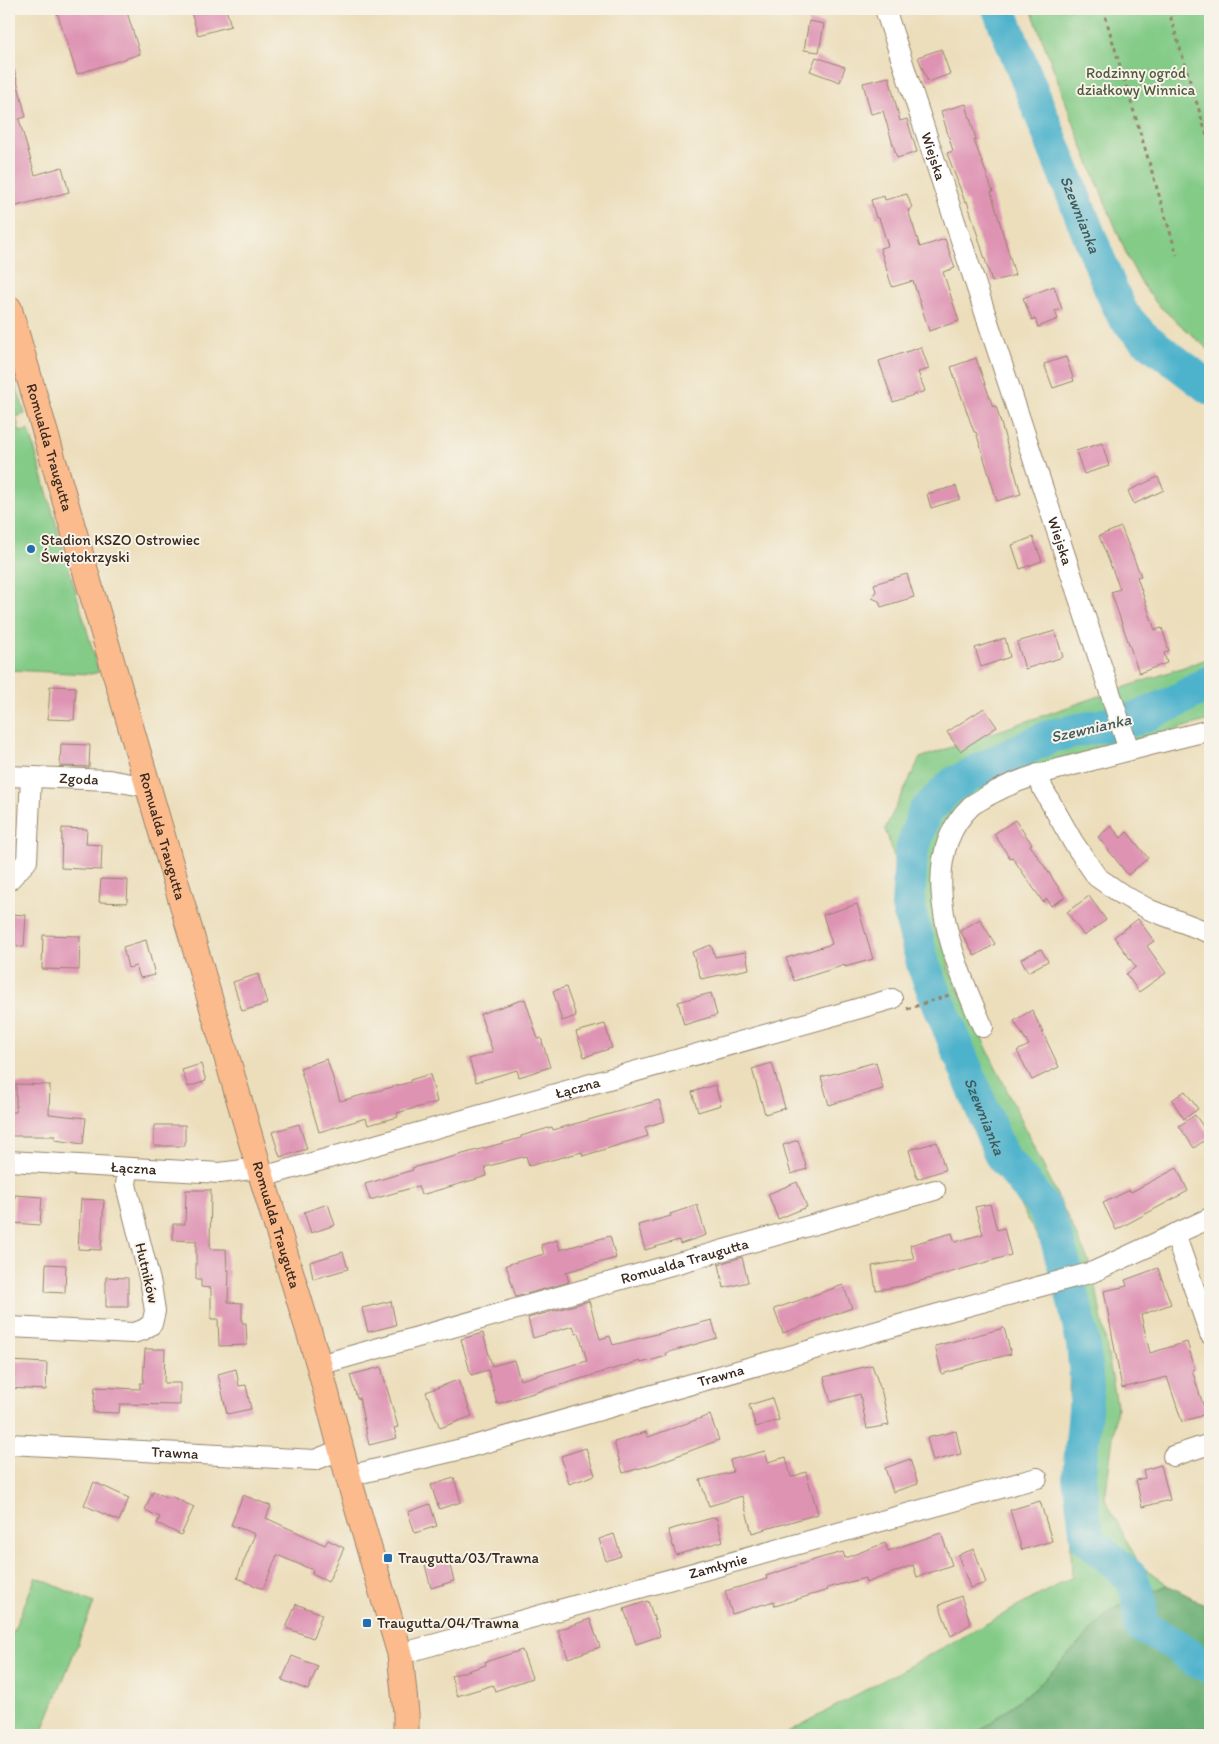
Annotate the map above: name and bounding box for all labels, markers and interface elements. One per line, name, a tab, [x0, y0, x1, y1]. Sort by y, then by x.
park label: Rodzinny ogród działkowy Winnica	[1077, 64, 1196, 99]
street label: Wiejska	[917, 130, 950, 183]
water label: Szewnianka	[1057, 173, 1105, 257]
street label: Romualda Traugutta	[22, 381, 77, 514]
street label: Wiejska	[1044, 514, 1077, 568]
place label: Stadion KSZO Ostrowiec Świętokrzyski	[41, 531, 200, 566]
marker: Stadion KSZO Ostrowiec Świętokrzyski	[25, 543, 37, 555]
water label: Szewnianka	[1049, 709, 1134, 746]
street label: Zgoda	[59, 769, 100, 789]
street label: Romualda Traugutta	[135, 770, 190, 903]
street label: Łączna	[553, 1073, 602, 1103]
water label: Szewnianka	[961, 1075, 1010, 1158]
street label: Łączna	[110, 1158, 157, 1178]
street label: Romualda Traugutta	[249, 1159, 304, 1291]
street label: Romualda Traugutta	[619, 1234, 751, 1288]
street label: Hutników	[131, 1241, 163, 1305]
street label: Trawna	[695, 1360, 746, 1391]
street label: Trawna	[151, 1442, 199, 1463]
place label: Traugutta/03/Trawna	[398, 1549, 540, 1567]
street label: Zamłynie	[687, 1549, 749, 1583]
marker: Traugutta/03/Trawna	[382, 1552, 394, 1564]
place label: Traugutta/04/Trawna	[377, 1614, 519, 1632]
marker: Traugutta/04/Trawna	[361, 1617, 373, 1629]

